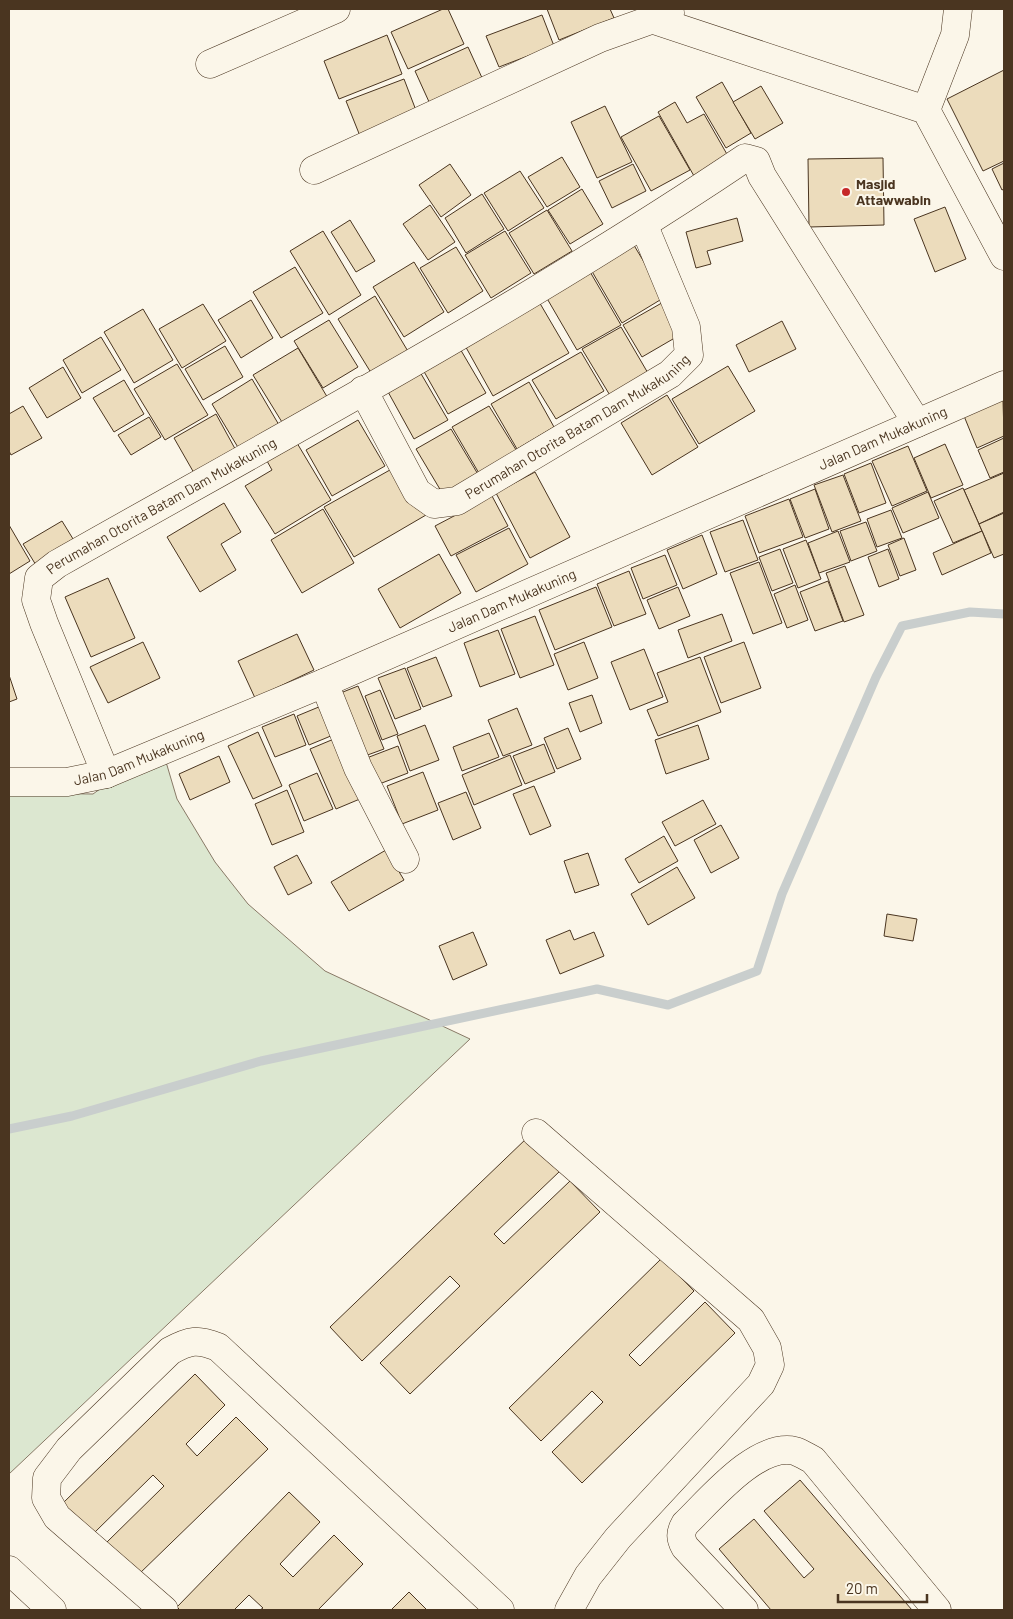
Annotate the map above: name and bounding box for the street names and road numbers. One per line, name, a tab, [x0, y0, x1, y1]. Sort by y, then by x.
street label: Perumahan Otorita Batam Dam Mukakuning	[462, 350, 693, 502]
street label: Jalan Dam Mukakuning	[816, 402, 949, 473]
street label: Perumahan Otorita Batam Dam Mukakuning	[42, 433, 279, 577]
street label: Jalan Dam Mukakuning	[445, 565, 578, 636]
street label: Jalan Dam Mukakuning	[72, 725, 206, 788]

